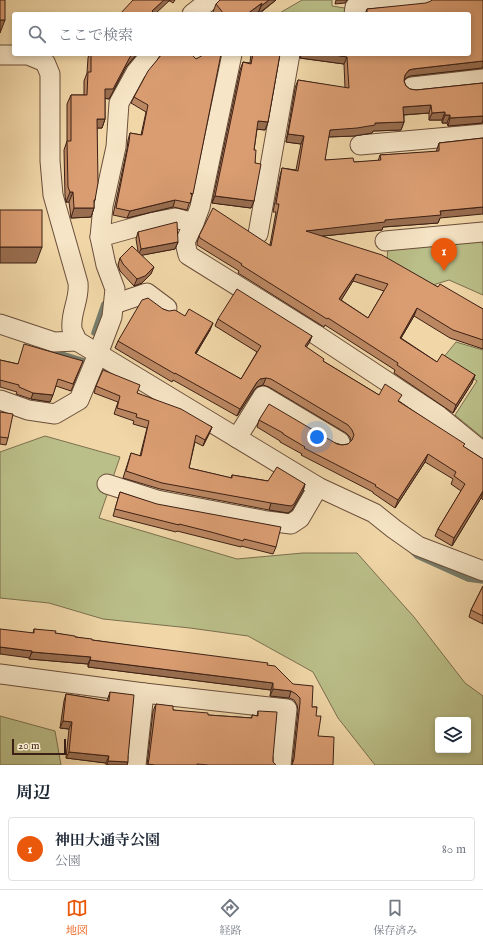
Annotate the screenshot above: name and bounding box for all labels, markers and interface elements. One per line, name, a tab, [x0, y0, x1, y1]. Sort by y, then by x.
search box	[12, 12, 471, 56]
icon: search	[26, 23, 48, 45]
text: ここで検索	[58, 26, 133, 45]
pin: 1	[431, 238, 457, 271]
your location	[307, 427, 327, 447]
map controls	[435, 717, 471, 753]
button: layers	[435, 717, 471, 753]
scale bar	[12, 737, 66, 756]
text: 20 m	[18, 739, 39, 753]
text: 周辺	[16, 783, 50, 804]
text: 神田大通寺公園	[55, 831, 160, 850]
text: 1	[28, 841, 32, 858]
text: 80 m	[442, 841, 466, 858]
text: 公園	[55, 853, 81, 870]
tab: 地図	[66, 897, 88, 938]
tab: 経路	[219, 897, 241, 938]
tab: 保存済み	[373, 897, 417, 938]

